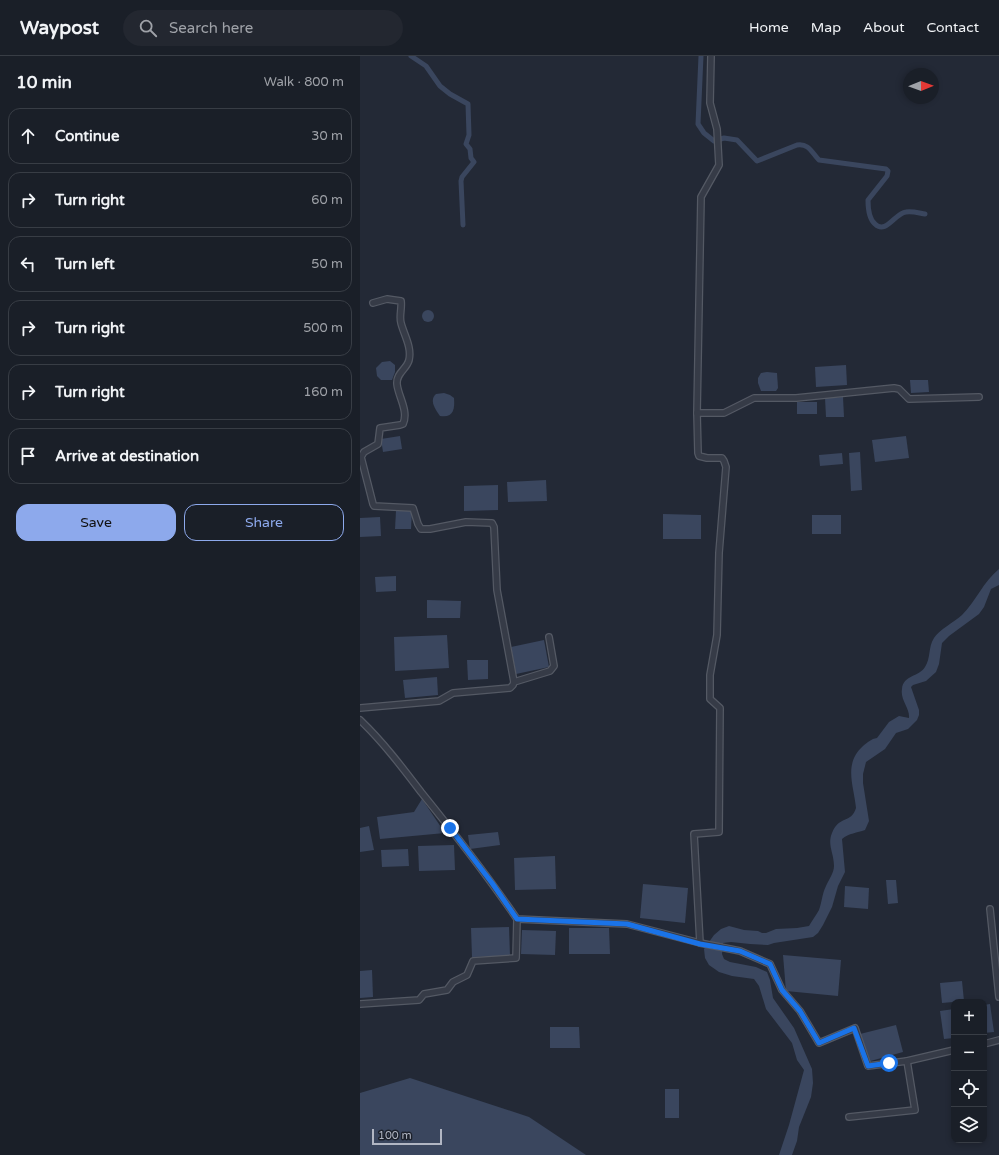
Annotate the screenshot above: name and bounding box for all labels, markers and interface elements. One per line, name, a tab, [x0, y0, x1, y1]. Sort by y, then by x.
search box	[123, 10, 403, 46]
text: Waypost	[20, 17, 99, 39]
icon: search	[137, 17, 159, 39]
text: Search here	[169, 19, 253, 37]
text: Home	[749, 19, 789, 36]
text: Map	[811, 19, 841, 36]
text: About	[863, 19, 905, 36]
text: Contact	[927, 19, 979, 36]
north arrow	[903, 68, 939, 104]
text: 10 min	[16, 72, 72, 93]
text: Walk · 800 m	[264, 74, 344, 90]
icon: ahead	[17, 125, 39, 147]
text: Continue	[55, 127, 119, 145]
text: 30 m	[311, 128, 343, 144]
icon: right	[17, 189, 39, 211]
text: Turn right	[55, 191, 125, 209]
text: 60 m	[311, 192, 343, 208]
icon: left	[17, 253, 39, 275]
text: Turn left	[55, 255, 115, 273]
text: 50 m	[311, 256, 343, 272]
icon: right	[17, 317, 39, 339]
text: Turn right	[55, 319, 125, 337]
text: 500 m	[303, 320, 343, 336]
icon: right	[17, 381, 39, 403]
text: Turn right	[55, 383, 125, 401]
text: 160 m	[303, 384, 343, 400]
icon: arrive	[17, 445, 39, 467]
text: Arrive at destination	[55, 447, 199, 465]
button: Save	[16, 504, 176, 541]
button: Share	[184, 504, 344, 541]
route end	[441, 819, 459, 837]
map controls	[951, 999, 987, 1143]
button: +	[951, 999, 987, 1035]
button: −	[951, 1035, 987, 1071]
route start	[880, 1054, 898, 1072]
button: locate	[951, 1071, 987, 1107]
button: layers	[951, 1107, 987, 1143]
scale bar	[372, 1127, 442, 1146]
text: 100 m	[378, 1129, 412, 1142]

